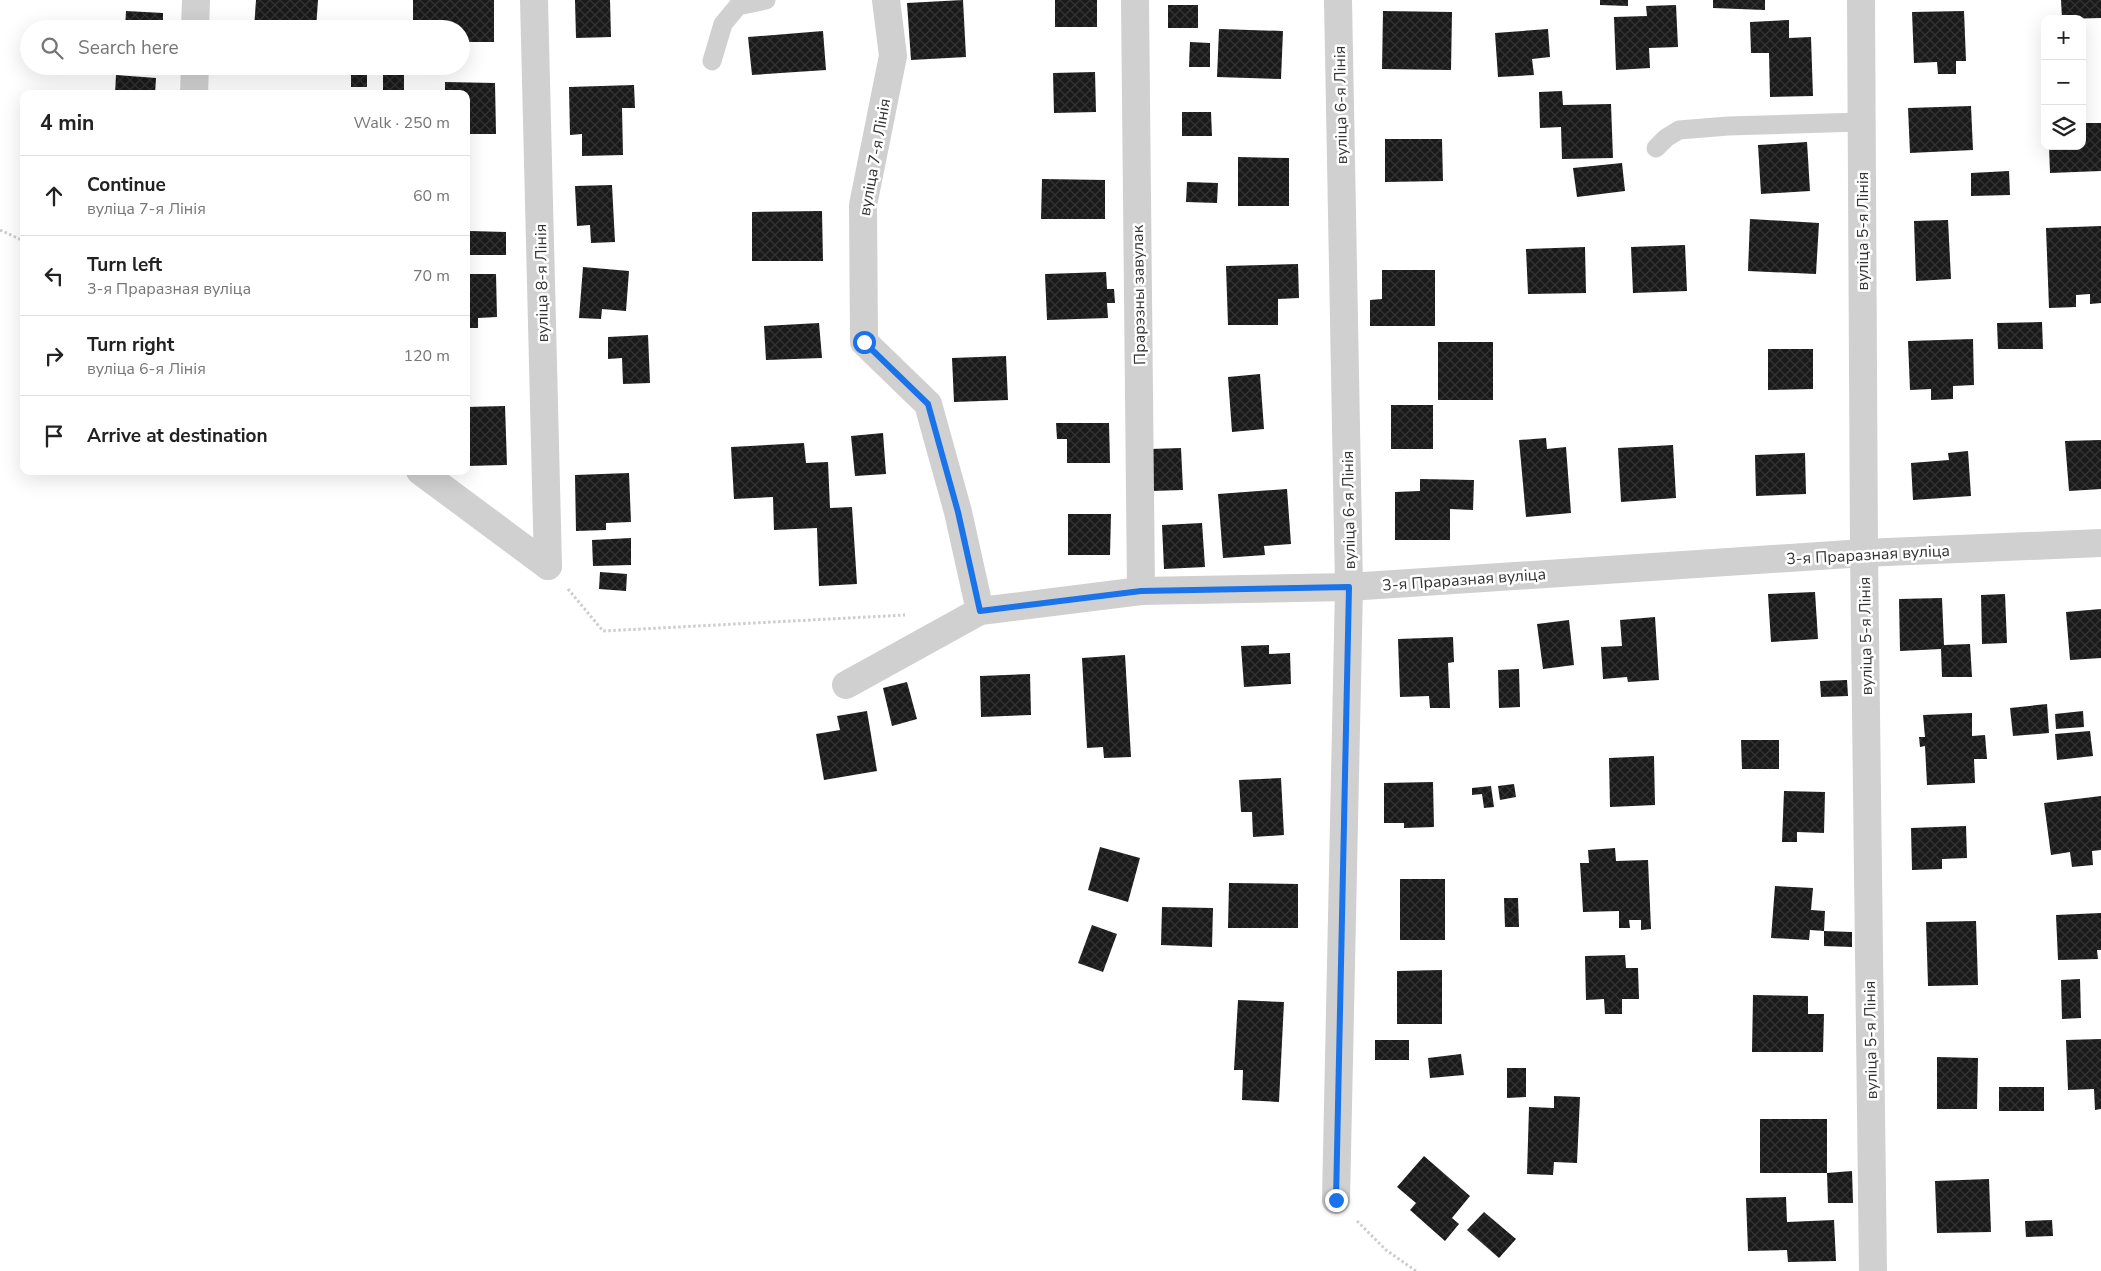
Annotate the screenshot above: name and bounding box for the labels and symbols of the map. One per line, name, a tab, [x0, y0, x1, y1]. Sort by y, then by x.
street label: вуліца 6-я Лінія	[1329, 45, 1353, 165]
street label: вуліца 7-я Лінія	[854, 97, 896, 218]
street label: вуліца 5-я Лінія	[1852, 172, 1874, 290]
street label: вуліца 8-я Лінія	[530, 223, 554, 343]
street label: Прарэзны завулак	[1127, 224, 1151, 365]
route start	[853, 331, 876, 354]
street label: вуліца 6-я Лінія	[1337, 450, 1361, 570]
street label: 3-я Праразная вуліца	[1786, 540, 1951, 570]
street label: 3-я Праразная вуліца	[1381, 563, 1547, 597]
street label: вуліца 5-я Лінія	[1854, 576, 1878, 696]
street label: вуліца 5-я Лінія	[1859, 980, 1883, 1100]
route end	[1325, 1189, 1348, 1212]

